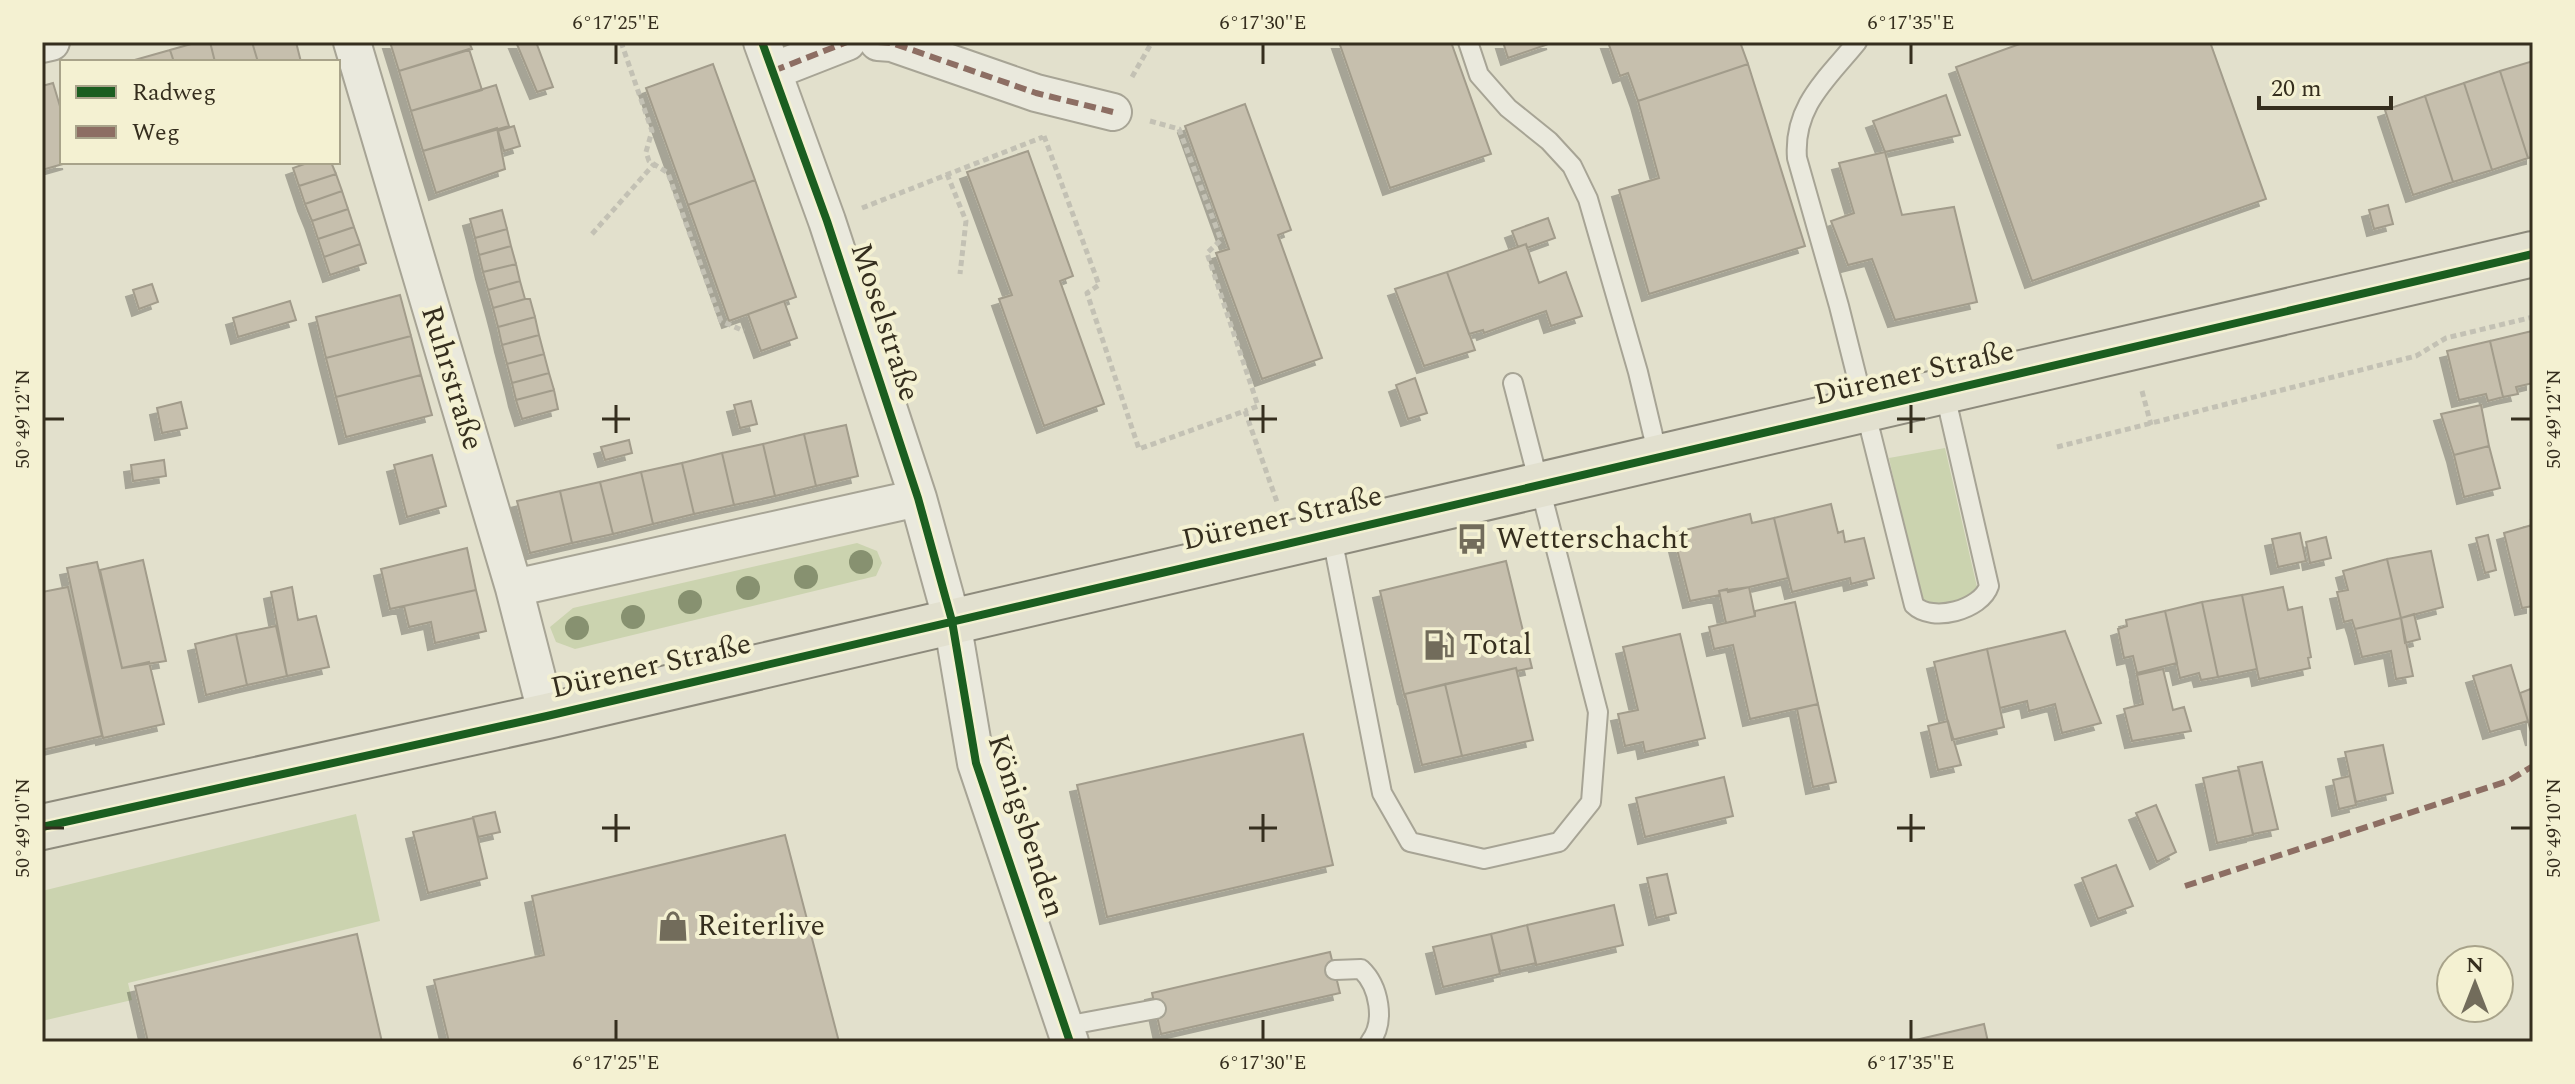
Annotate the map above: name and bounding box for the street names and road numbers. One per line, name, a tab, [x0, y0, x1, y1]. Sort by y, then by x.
street label: Moselstraße	[838, 237, 932, 407]
street label: Ruhrstraße	[408, 300, 496, 456]
street label: Dürener Straße	[1809, 328, 2019, 418]
street label: Dürener Straße	[1177, 473, 1387, 563]
street label: Dürener Straße	[546, 621, 756, 711]
street label: Königsbenden	[975, 728, 1077, 924]

